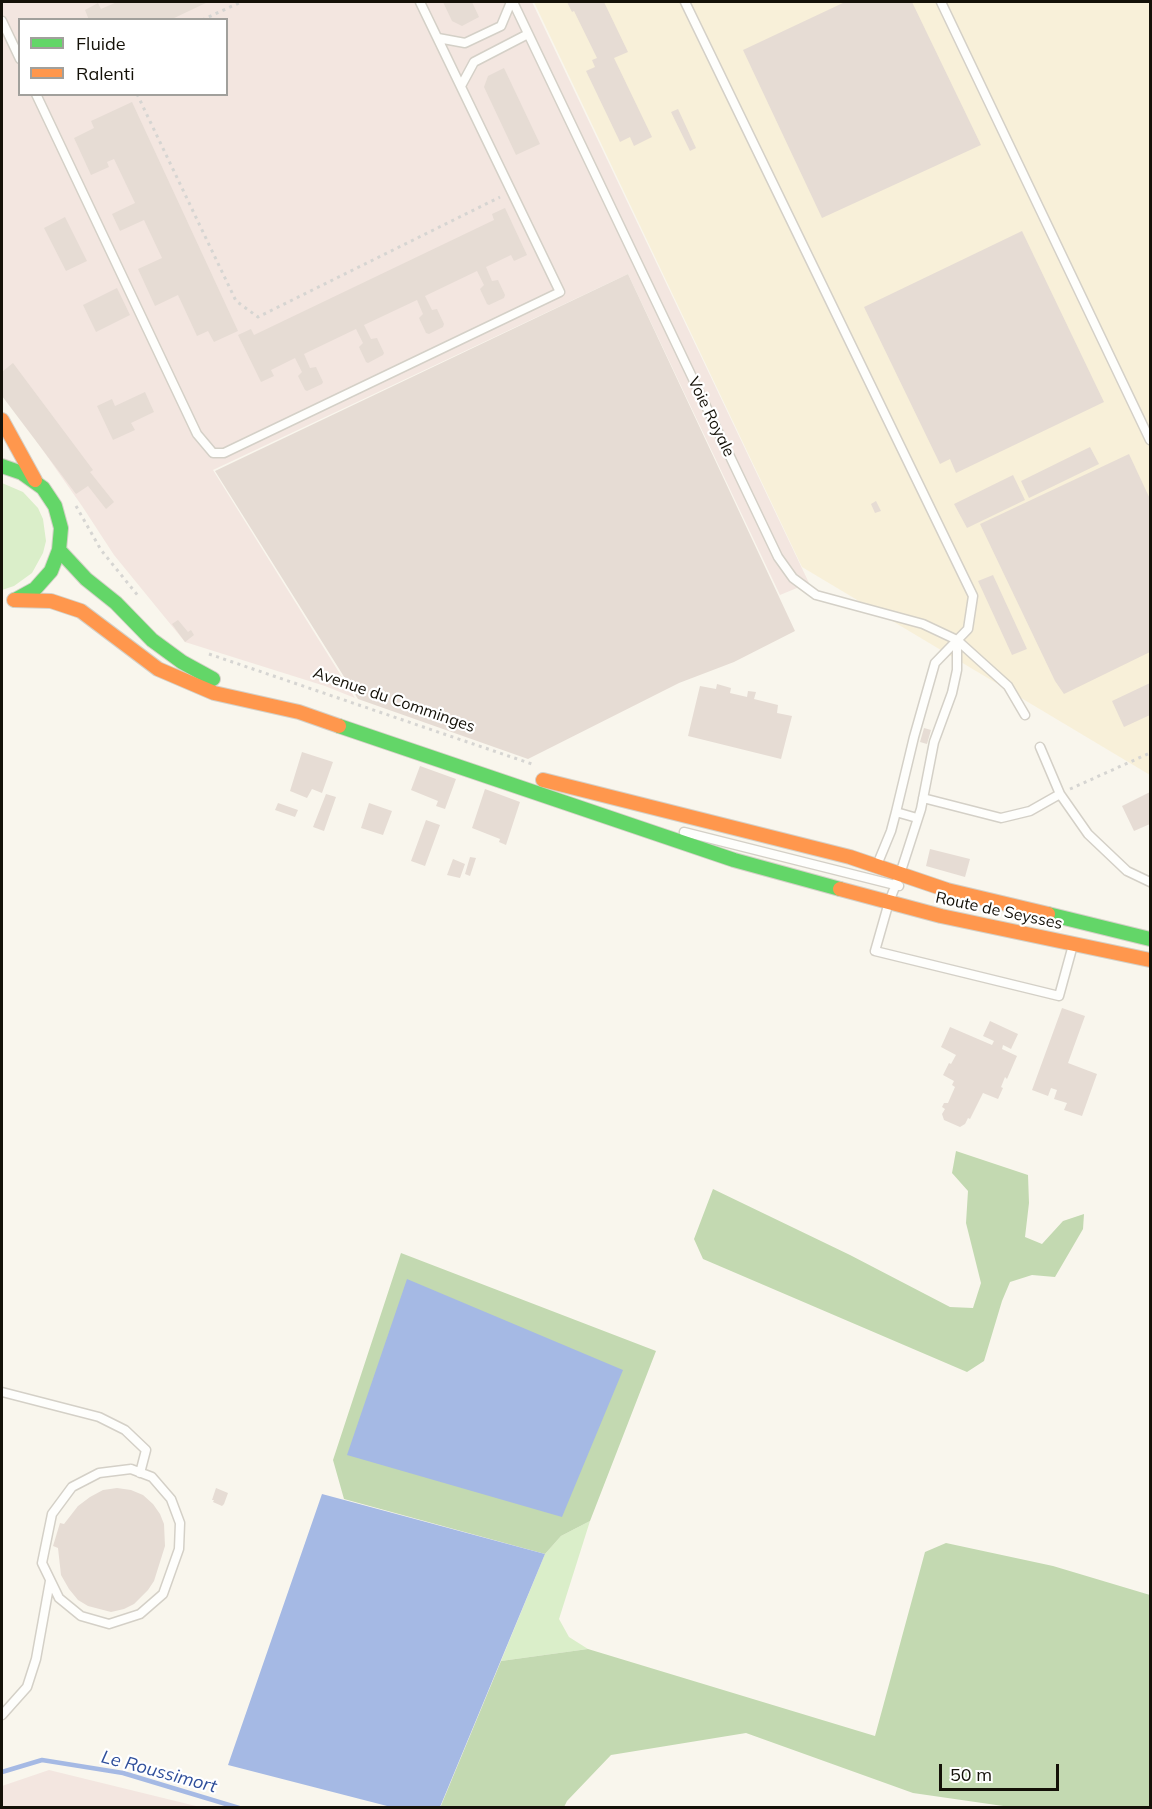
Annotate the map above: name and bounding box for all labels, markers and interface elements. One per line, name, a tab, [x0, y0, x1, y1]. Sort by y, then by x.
legend	[18, 18, 228, 96]
text: Fluide	[76, 32, 126, 55]
text: Ralenti	[76, 62, 134, 85]
street label: Voie Royale	[683, 374, 739, 460]
street label: Avenue du Comminges	[311, 663, 477, 737]
street label: Route de Seysses	[934, 888, 1064, 934]
water label: Le Roussimort	[99, 1746, 219, 1798]
scale bar	[942, 1752, 1062, 1790]
text: 50 m	[950, 1763, 992, 1786]

